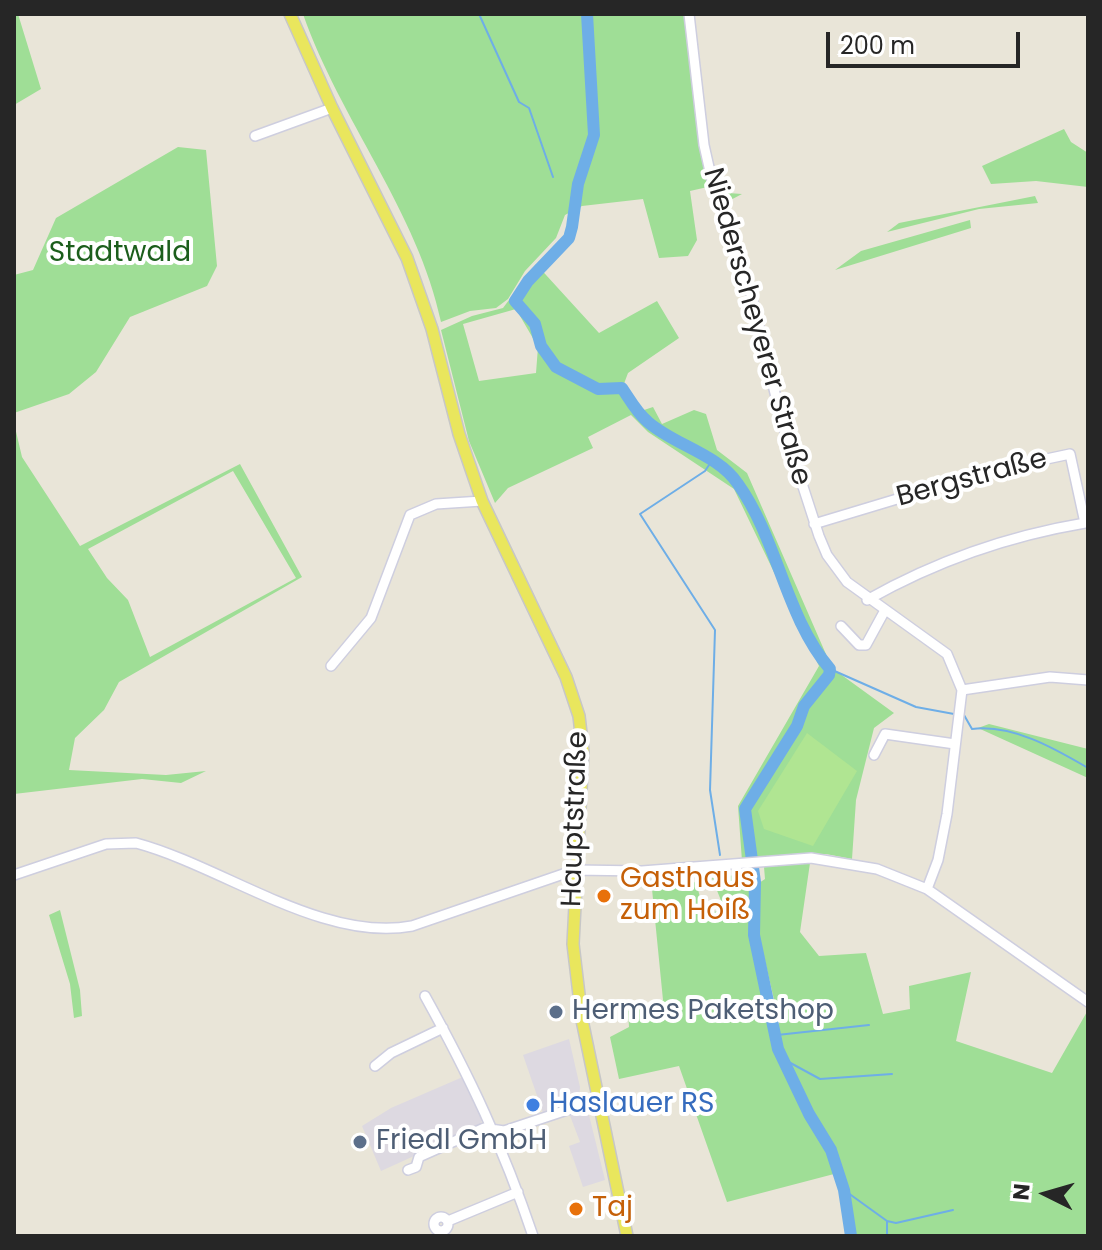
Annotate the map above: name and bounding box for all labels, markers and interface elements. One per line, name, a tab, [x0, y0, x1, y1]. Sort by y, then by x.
scale bar	[830, 16, 1024, 66]
text: 200 m	[840, 29, 915, 62]
street label: Niederscheyerer Straße	[695, 164, 817, 490]
park label: Stadtwald	[49, 237, 191, 271]
street label: Bergstraße	[893, 443, 1051, 515]
street label: Hauptstraße	[556, 730, 596, 908]
place label: Gasthaus zum Hoiß	[620, 863, 755, 929]
marker: Gasthaus zum Hoiß	[595, 887, 613, 905]
place label: Hermes Paketshop	[572, 995, 834, 1029]
marker: Hermes Paketshop	[547, 1003, 565, 1021]
place label: Haslauer RS	[549, 1088, 714, 1122]
marker: Haslauer RS	[524, 1096, 542, 1114]
place label: Friedl GmbH	[376, 1125, 547, 1159]
marker: Friedl GmbH	[351, 1133, 369, 1151]
north arrow	[1006, 1154, 1086, 1234]
text: N	[1005, 1182, 1038, 1201]
place label: Taj	[592, 1192, 633, 1226]
marker: Taj	[567, 1200, 585, 1218]

